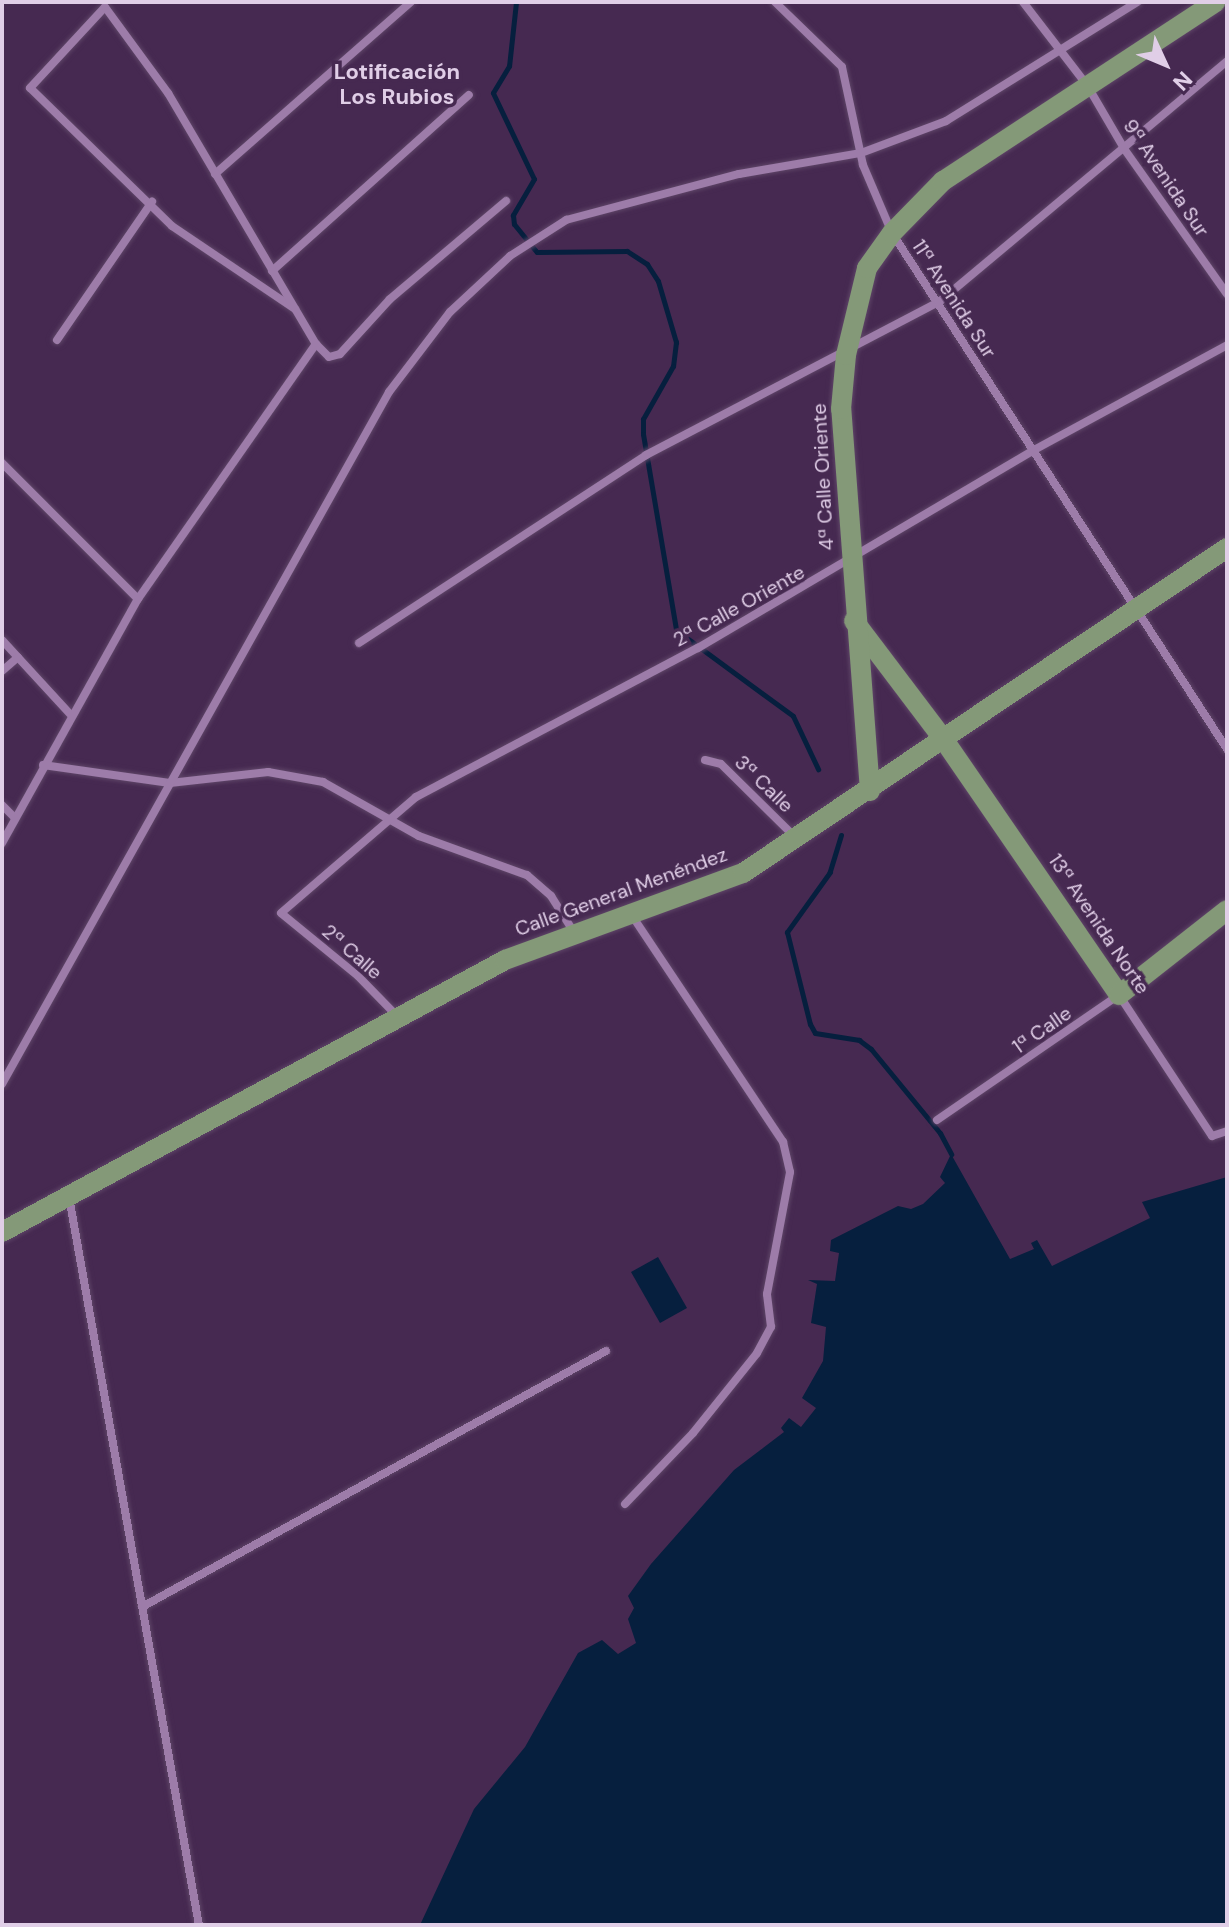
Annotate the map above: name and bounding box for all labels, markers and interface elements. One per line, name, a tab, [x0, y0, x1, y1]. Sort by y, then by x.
north arrow	[1125, 24, 1205, 104]
district label: Lotificación Los Rubios	[334, 58, 460, 110]
text: N	[1167, 65, 1199, 97]
street label: 9ª Avenida Sur	[1118, 115, 1214, 241]
street label: 11ª Avenida Sur	[907, 235, 1001, 363]
street label: 4ª Calle Oriente	[807, 403, 839, 551]
street label: 2ª Calle Oriente	[669, 560, 809, 652]
street label: 3ª Calle	[730, 750, 798, 818]
street label: Calle General Menéndez	[512, 842, 730, 942]
street label: 13ª Avenida Norte	[1043, 849, 1155, 999]
street label: 2ª Calle	[317, 919, 387, 985]
street label: 1ª Calle	[1008, 1001, 1076, 1059]

